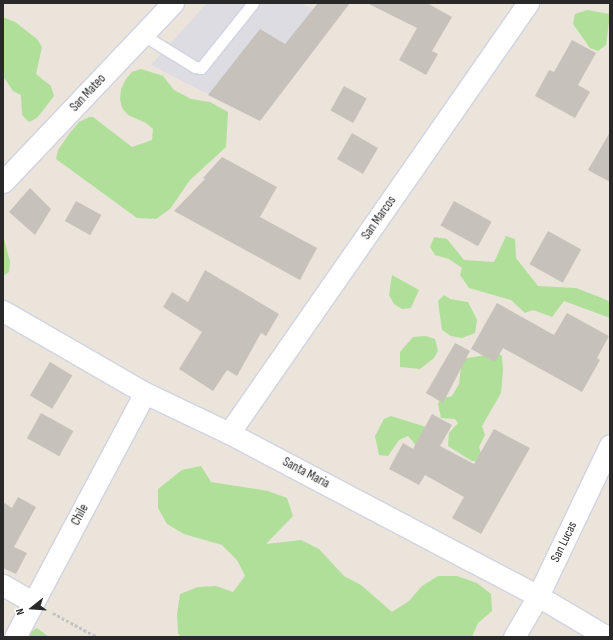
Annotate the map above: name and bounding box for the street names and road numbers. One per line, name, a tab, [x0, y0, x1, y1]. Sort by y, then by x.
street label: San Mateo	[67, 71, 109, 115]
street label: San Marcos	[358, 193, 400, 243]
street label: Santa Maria	[280, 454, 332, 492]
street label: Chile	[68, 502, 92, 528]
street label: San Lucas	[548, 519, 580, 565]

